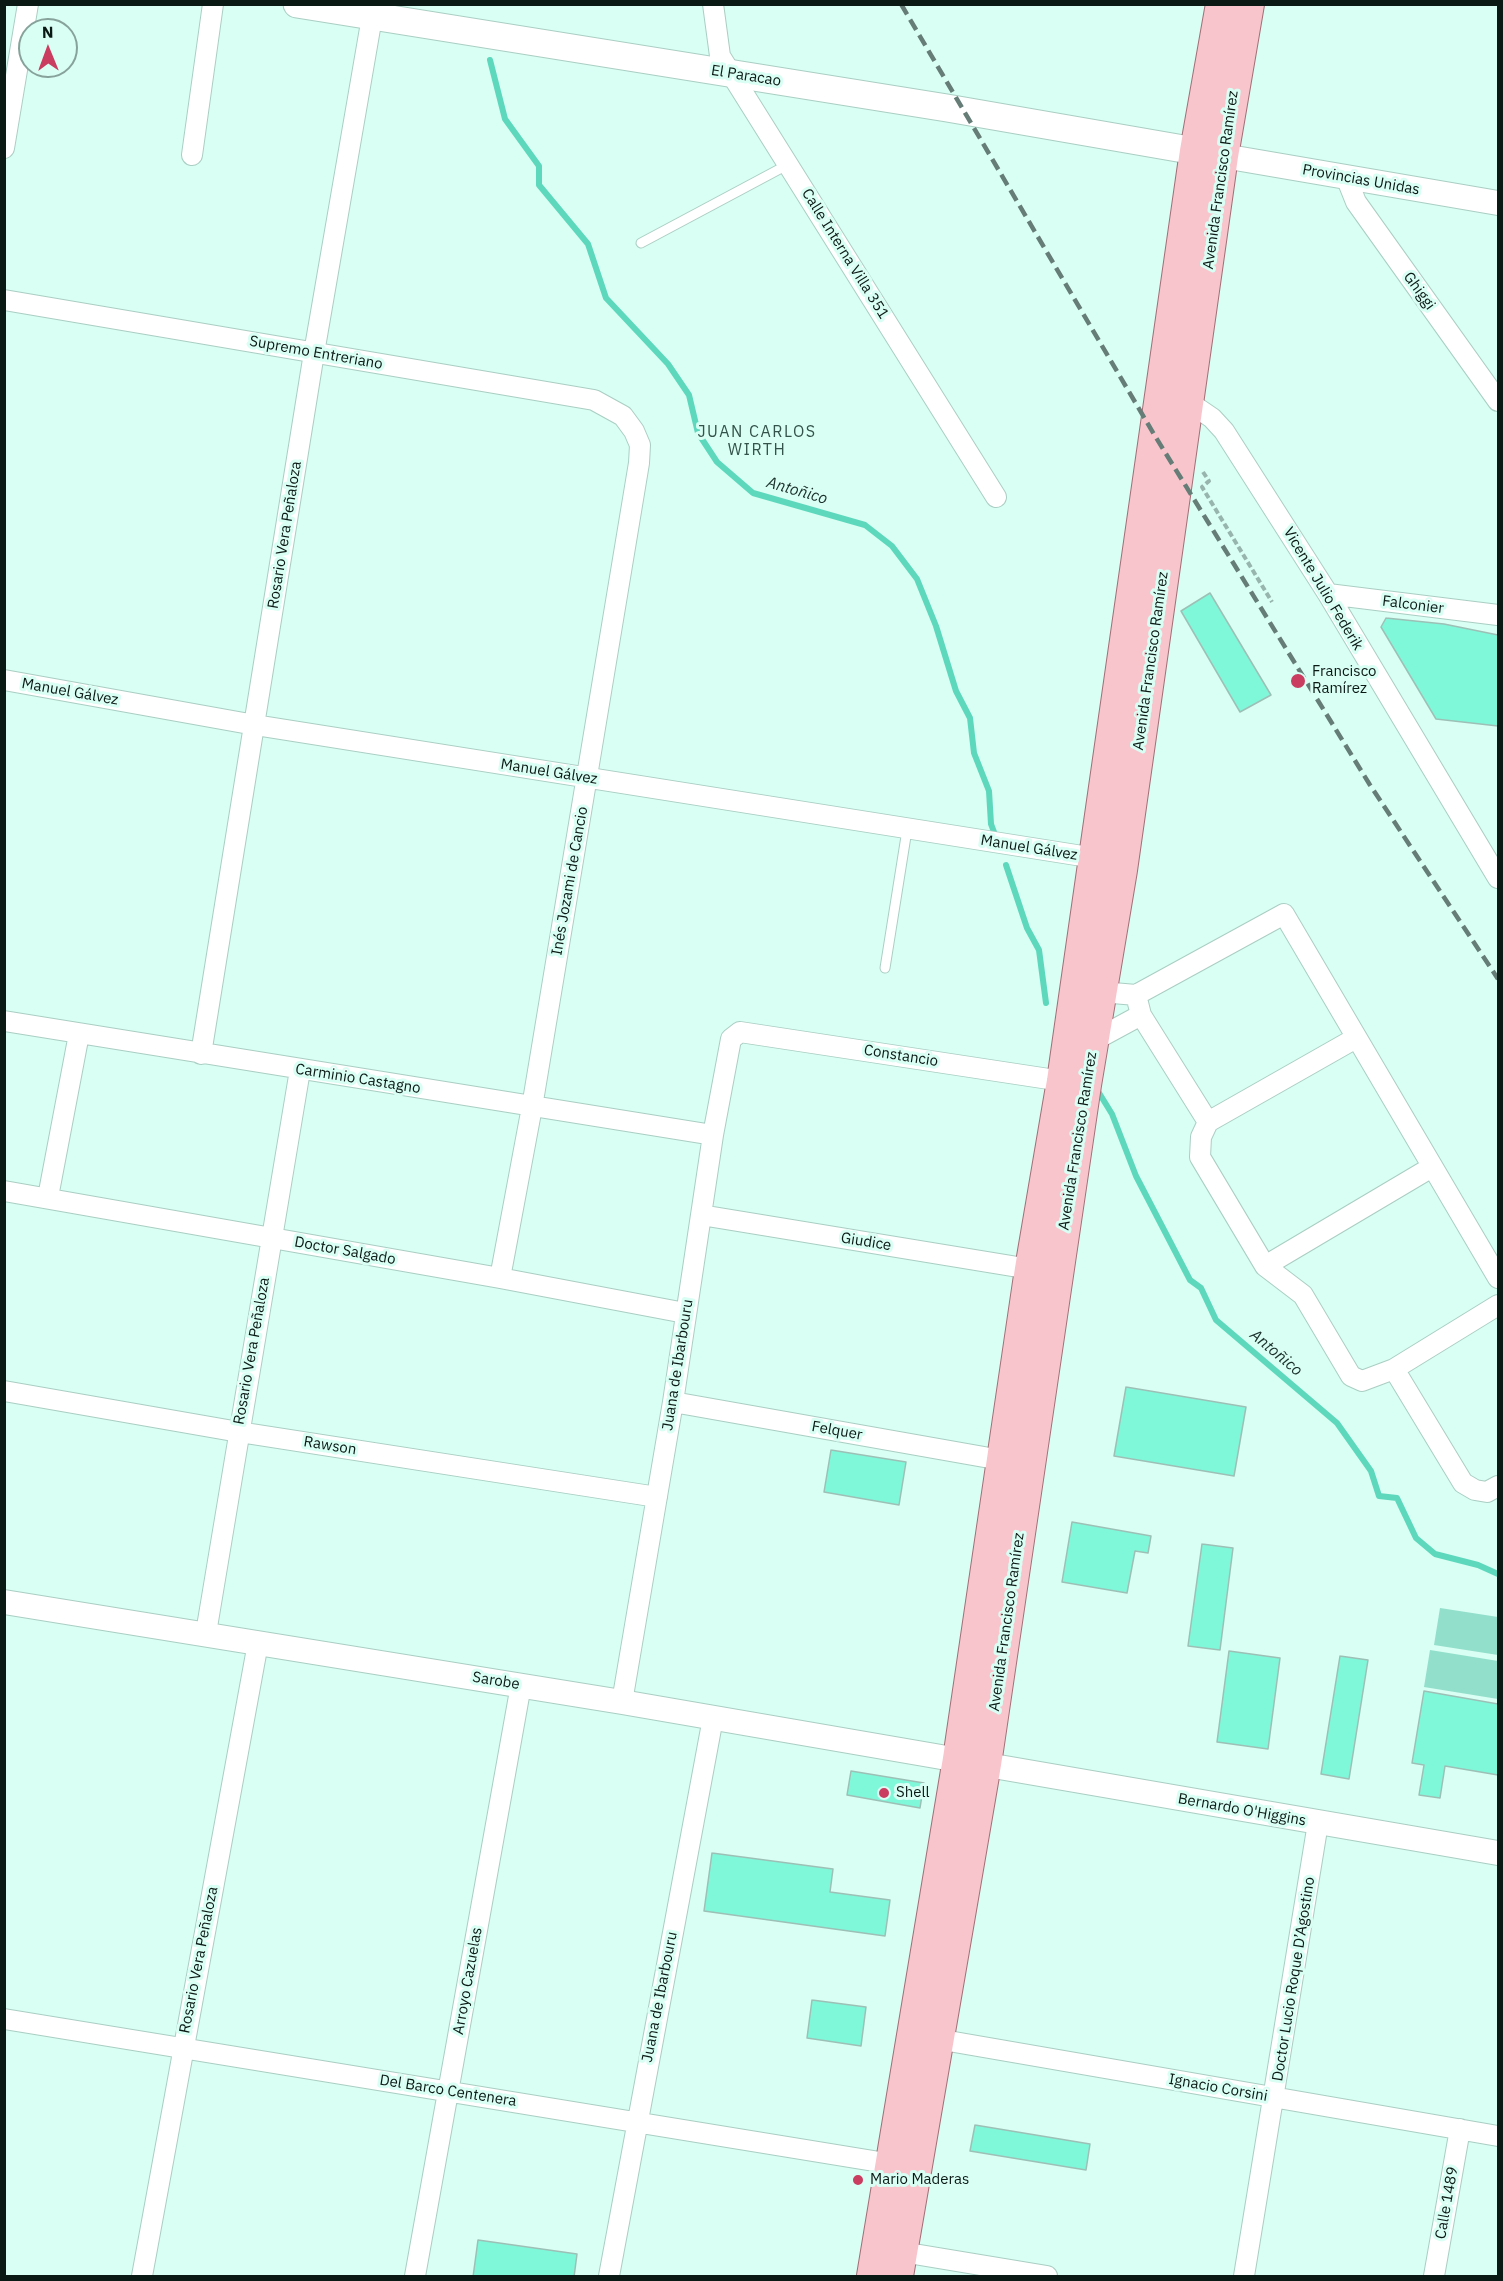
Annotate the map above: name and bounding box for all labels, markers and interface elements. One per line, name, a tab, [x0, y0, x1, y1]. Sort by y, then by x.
north arrow	[18, 18, 78, 78]
text: N	[42, 22, 54, 42]
street label: El Paracao	[710, 62, 782, 90]
street label: Avenida Francisco Ramírez	[1200, 90, 1242, 270]
street label: Provincias Unidas	[1301, 161, 1421, 199]
street label: Calle Interna Villa 351	[798, 186, 892, 322]
street label: Ghiggi	[1399, 269, 1439, 313]
street label: Supremo Entreriano	[248, 332, 384, 374]
district label: JUAN CARLOS WIRTH	[697, 422, 817, 460]
street label: Rosario Vera Peñaloza	[264, 460, 306, 610]
water label: Antoñico	[764, 473, 830, 509]
street label: Vicente Julio Federik	[1279, 524, 1367, 654]
street label: Avenida Francisco Ramírez	[1130, 571, 1172, 751]
street label: Falconier	[1381, 592, 1445, 618]
place label: Francisco Ramírez	[1312, 663, 1377, 698]
marker: Francisco Ramírez	[1289, 672, 1307, 690]
street label: Manuel Gálvez	[20, 675, 120, 709]
street label: Manuel Gálvez	[499, 755, 599, 789]
street label: Inés Jozami de Cancio	[548, 805, 592, 957]
street label: Manuel Gálvez	[979, 831, 1079, 865]
street label: Constancio	[863, 1041, 939, 1071]
street label: Avenida Francisco Ramírez	[1055, 1051, 1101, 1231]
street label: Carminio Castagno	[294, 1060, 422, 1098]
street label: Giudice	[839, 1229, 893, 1255]
street label: Doctor Salgado	[293, 1233, 397, 1269]
street label: Rosario Vera Peñaloza	[230, 1276, 274, 1426]
street label: Juana de Ibarbouru	[659, 1298, 697, 1432]
water label: Antoñico	[1246, 1326, 1306, 1380]
street label: Felquer	[810, 1418, 864, 1444]
street label: Rawson	[302, 1433, 358, 1459]
street label: Avenida Francisco Ramírez	[986, 1532, 1028, 1712]
street label: Sarobe	[471, 1668, 521, 1694]
place label: Shell	[896, 1784, 930, 1802]
marker: Shell	[877, 1786, 891, 1800]
street label: Bernardo O'Higgins	[1176, 1790, 1308, 1830]
street label: Doctor Lucio Roque D’Agostino	[1269, 1876, 1319, 2082]
street label: Rosario Vera Peñaloza	[176, 1885, 222, 2035]
street label: Arroyo Cazuelas	[450, 1926, 486, 2036]
street label: Juana de Ibarbouru	[639, 1930, 681, 2064]
street label: Ignacio Corsini	[1167, 2070, 1269, 2106]
street label: Del Barco Centenera	[378, 2071, 518, 2111]
street label: Calle 1489	[1432, 2165, 1462, 2241]
place label: Mario Maderas	[870, 2171, 969, 2189]
marker: Mario Maderas	[851, 2173, 865, 2187]

